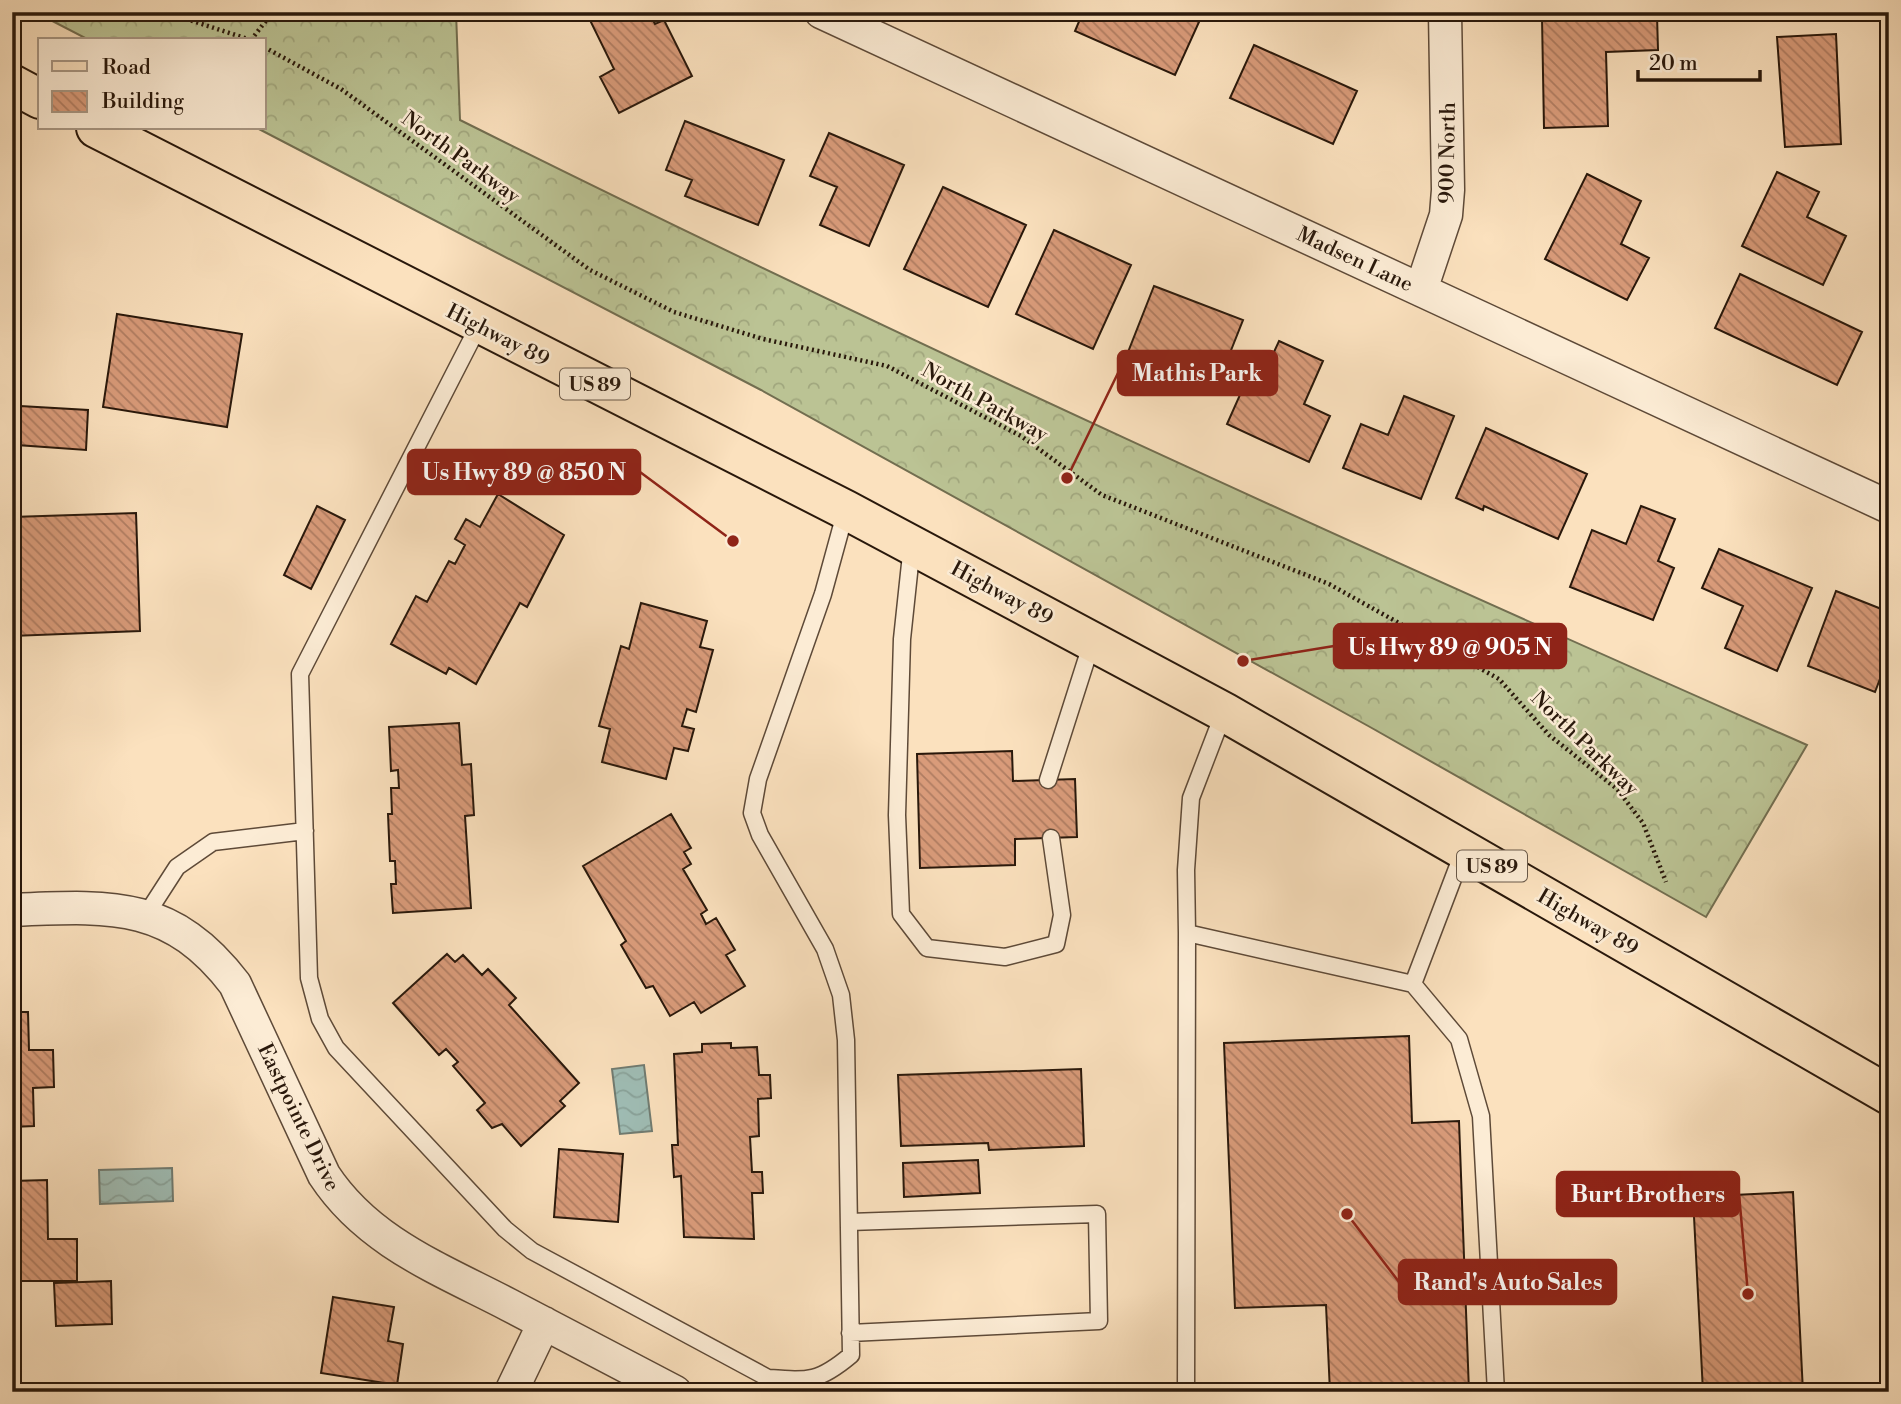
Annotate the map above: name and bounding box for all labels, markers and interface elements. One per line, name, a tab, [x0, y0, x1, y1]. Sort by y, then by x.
legend	[38, 38, 266, 130]
scale bar	[1638, 38, 1761, 82]
text: 20 m	[1649, 51, 1698, 77]
text: Road	[102, 55, 151, 81]
text: Building	[101, 89, 184, 115]
street label: 900 North	[1434, 101, 1462, 204]
street label: North Parkway	[396, 106, 525, 210]
street label: Madsen Lane	[1292, 222, 1417, 298]
street label: Highway 89	[442, 299, 553, 373]
callout: Mathis Park	[1118, 351, 1277, 395]
street label: North Parkway	[917, 357, 1053, 449]
text: Mathis Park	[1132, 360, 1263, 388]
road number: US 89	[560, 368, 630, 400]
callout: Us Hwy 89 @ 850 N	[408, 450, 640, 494]
text: Us Hwy 89 @ 850 N	[422, 459, 626, 487]
street label: Highway 89	[946, 556, 1057, 632]
callout: Us Hwy 89 @ 905 N	[1334, 624, 1566, 668]
text: Us Hwy 89 @ 905 N	[1348, 634, 1552, 662]
street label: North Parkway	[1525, 686, 1644, 802]
road number: US 89	[1457, 850, 1527, 881]
street label: Highway 89	[1532, 884, 1643, 962]
street label: Eastpointe Drive	[251, 1039, 345, 1195]
callout: Burt Brothers	[1557, 1172, 1739, 1216]
text: Burt Brothers	[1571, 1181, 1725, 1209]
callout: Rand's Auto Sales	[1399, 1260, 1616, 1304]
text: Rand's Auto Sales	[1413, 1269, 1603, 1297]

